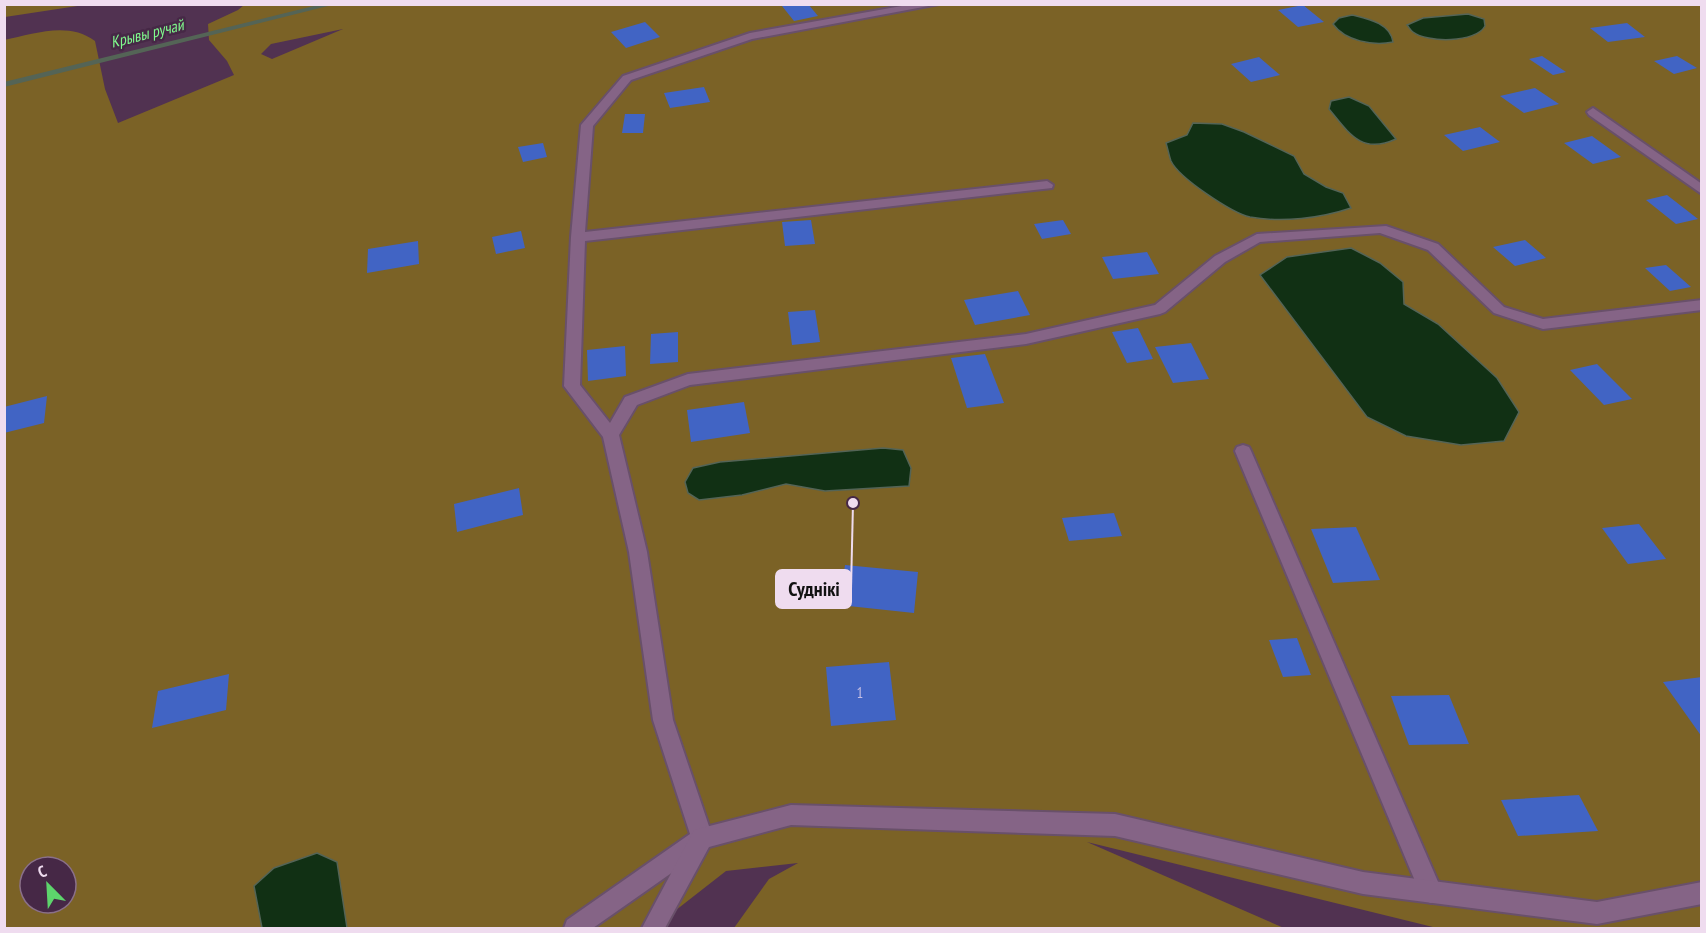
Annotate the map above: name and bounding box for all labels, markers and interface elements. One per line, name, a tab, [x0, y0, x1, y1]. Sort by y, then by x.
water label: Крывы ручай	[108, 14, 187, 52]
callout: Суднікі	[776, 570, 851, 608]
text: Суднікі	[788, 576, 840, 602]
house number: 1	[857, 683, 863, 702]
north arrow	[18, 855, 78, 915]
text: С	[34, 860, 50, 882]

